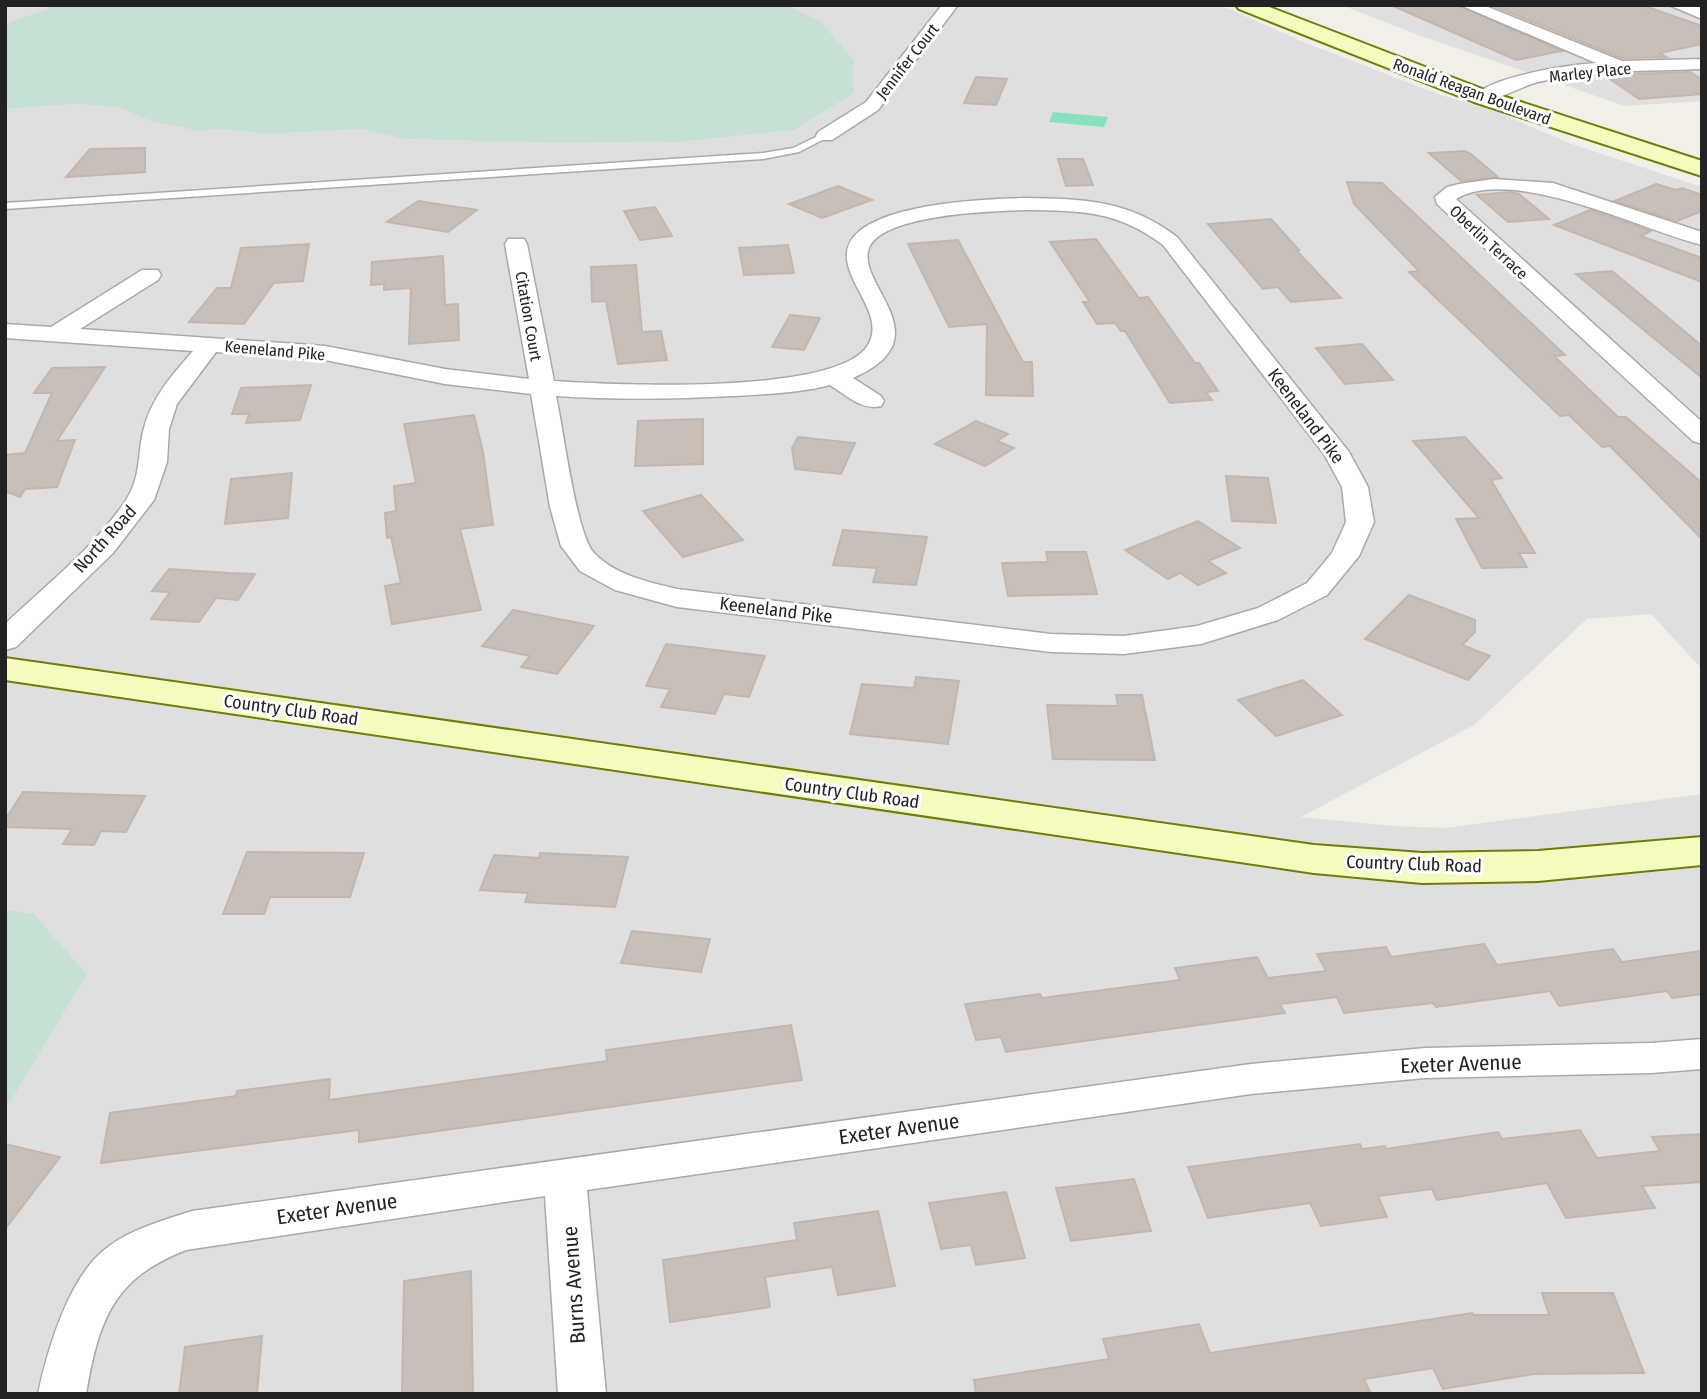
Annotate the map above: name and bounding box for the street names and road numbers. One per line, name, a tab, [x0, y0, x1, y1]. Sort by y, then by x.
street label: Jennifer Court	[872, 19, 943, 103]
street label: Ronald Reagan Boulevard	[1390, 54, 1553, 129]
street label: Marley Place	[1548, 59, 1632, 86]
street label: Oberlin Terrace	[1446, 201, 1532, 283]
street label: Citation Court	[511, 270, 546, 363]
street label: Keeneland Pike	[224, 337, 326, 364]
street label: Keeneland Pike	[1263, 364, 1349, 468]
street label: North Road	[69, 501, 141, 577]
street label: Keeneland Pike	[718, 592, 834, 628]
street label: Country Club Road	[222, 690, 360, 730]
street label: Country Club Road	[783, 773, 921, 813]
street label: Country Club Road	[1346, 851, 1482, 877]
street label: Exeter Avenue	[1400, 1049, 1522, 1079]
street label: Exeter Avenue	[837, 1108, 961, 1150]
street label: Exeter Avenue	[275, 1188, 399, 1230]
street label: Burns Avenue	[557, 1225, 591, 1345]

